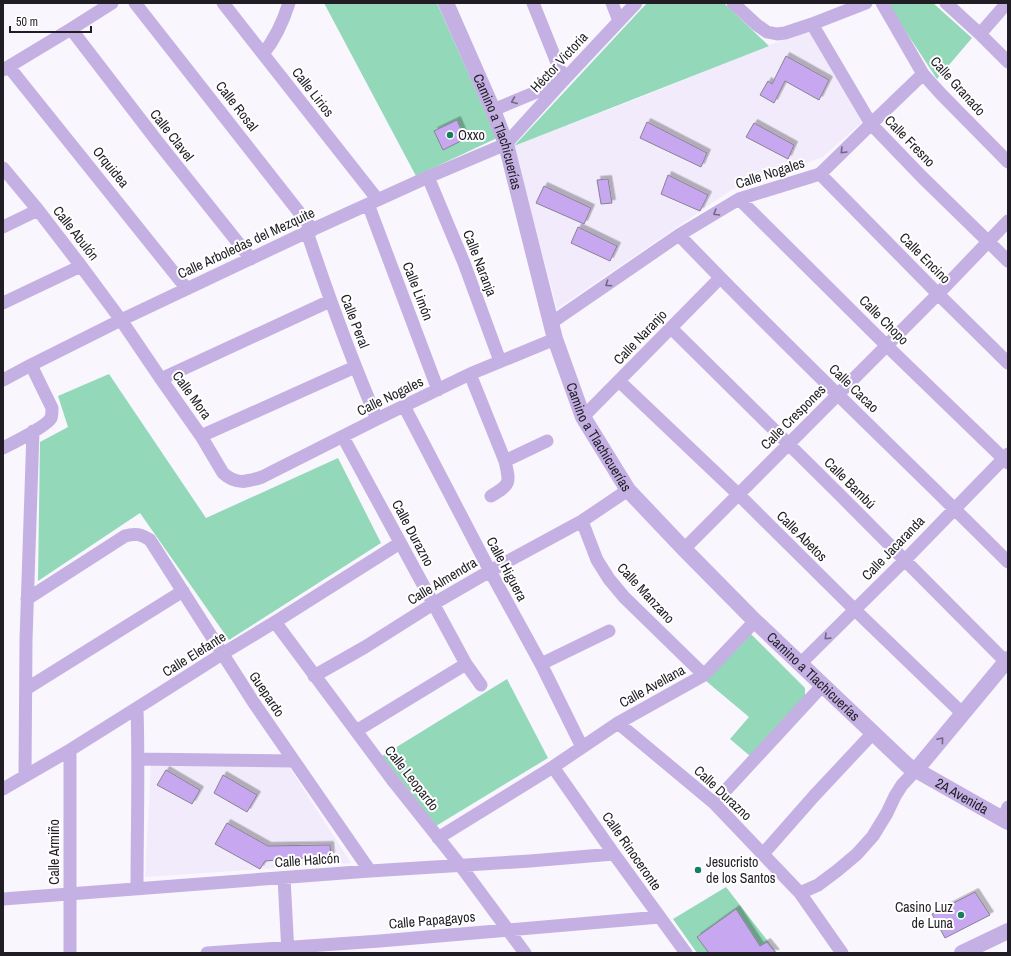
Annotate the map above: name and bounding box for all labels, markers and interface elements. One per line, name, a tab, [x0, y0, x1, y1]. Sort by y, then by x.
scale bar	[10, 8, 91, 34]
text: 50 m	[16, 14, 38, 30]
street label: Héctor Victoria	[526, 27, 592, 96]
street label: Calle Granado	[927, 52, 989, 120]
street label: Calle Lirios	[288, 64, 338, 121]
street label: Camino a Tlachicuerías	[469, 71, 526, 192]
street label: Calle Rosal	[212, 77, 262, 135]
one-way arrow	[511, 97, 518, 105]
street label: Calle Clavel	[146, 105, 198, 165]
street label: Calle Fresno	[881, 111, 939, 171]
place label: Oxxo	[458, 126, 485, 144]
marker: Oxxo	[445, 130, 455, 140]
street label: Orquidea	[89, 143, 133, 192]
one-way arrow	[840, 146, 848, 154]
street label: Calle Nogales	[733, 153, 807, 193]
street label: Calle Abulón	[49, 202, 103, 264]
street label: Calle Arboledas del Mezquite	[175, 203, 317, 283]
one-way arrow	[713, 208, 720, 215]
street label: Calle Naranja	[459, 227, 501, 299]
street label: Calle Encino	[896, 229, 954, 287]
street label: Calle Limón	[399, 259, 437, 323]
one-way arrow	[605, 279, 612, 286]
street label: Calle Chopo	[855, 291, 913, 349]
street label: Calle Peral	[337, 292, 373, 350]
street label: Calle Naranjo	[609, 306, 671, 368]
street label: Calle Cacao	[825, 360, 883, 416]
street label: Calle Mora	[168, 367, 216, 423]
street label: Calle Nogales	[354, 372, 426, 420]
street label: Camino a Tlachicuerías	[562, 380, 636, 495]
street label: Calle Crespones	[757, 380, 830, 453]
street label: Calle Bambú	[820, 453, 880, 513]
street label: Calle Durazno	[388, 497, 438, 569]
street label: Calle Abetos	[773, 507, 831, 565]
street label: Calle Jacaranda	[858, 511, 929, 584]
street label: Calle Higuera	[483, 534, 532, 605]
street label: Calle Almendra	[404, 553, 481, 609]
street label: Calle Manzano	[613, 559, 679, 627]
street label: Calle Elefante	[159, 627, 229, 681]
street label: Camino a Tlachicuerías	[763, 628, 864, 725]
one-way arrow	[824, 632, 832, 640]
street label: Calle Avellana	[616, 660, 689, 711]
street label: Guepardo	[245, 668, 289, 720]
one-way arrow	[936, 737, 943, 745]
street label: Calle Leopardo	[381, 742, 443, 814]
street label: Calle Durazno	[690, 762, 756, 824]
street label: 2A Avenida	[932, 774, 992, 818]
street label: Calle Rinoceronte	[598, 808, 666, 894]
street label: Calle Armiño	[45, 819, 63, 885]
street label: Calle Halcón	[274, 849, 340, 871]
place label: Jesucristo de los Santos	[706, 853, 776, 887]
marker: Jesucristo de los Santos	[693, 865, 703, 875]
place label: Casino Luz de Luna	[895, 898, 954, 932]
street label: Calle Papagayos	[388, 907, 476, 933]
marker: Casino Luz de Luna	[956, 910, 966, 920]

